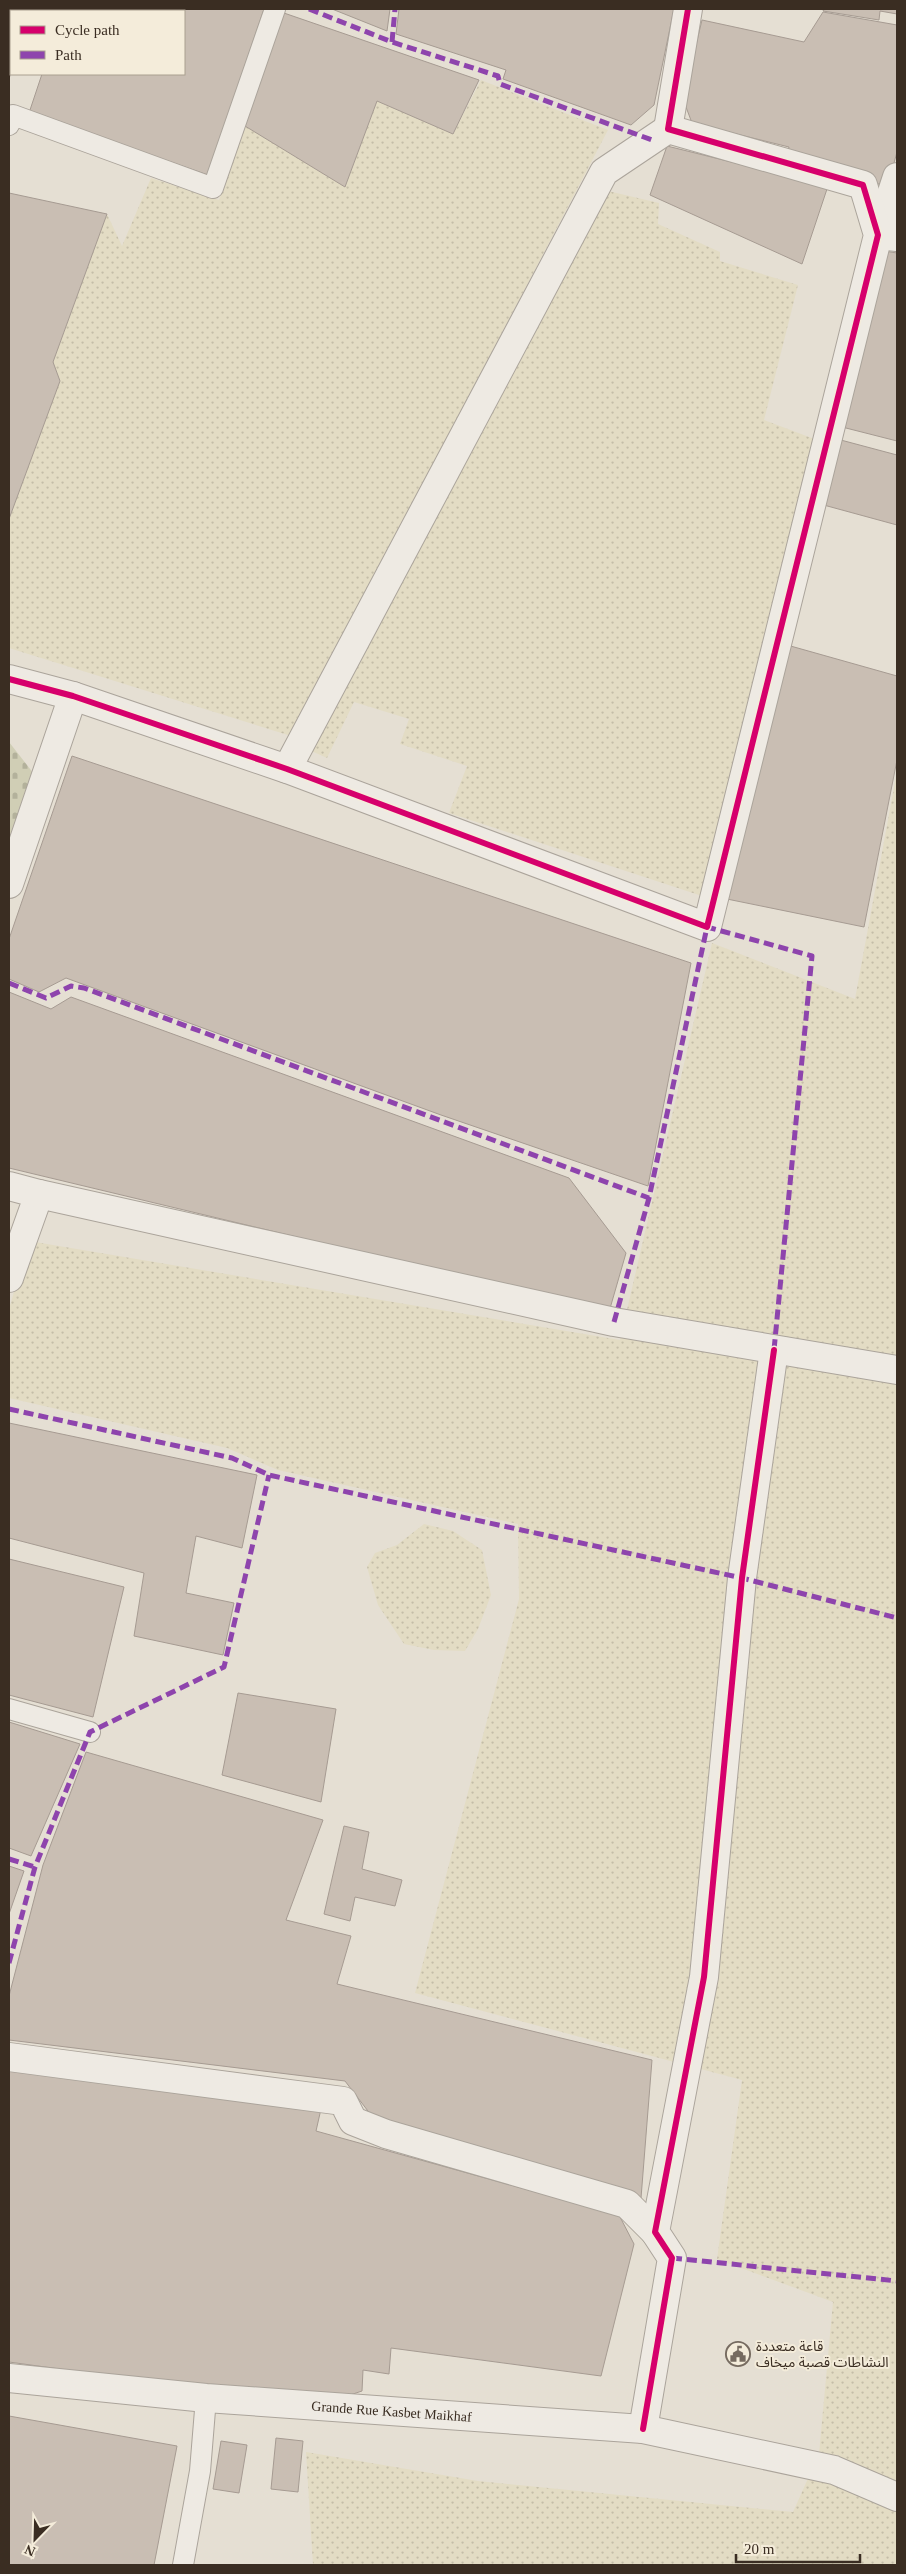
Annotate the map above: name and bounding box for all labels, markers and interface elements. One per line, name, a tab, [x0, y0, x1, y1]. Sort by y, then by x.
legend	[10, 10, 185, 75]
text: Cycle path	[55, 22, 120, 38]
text: Path	[55, 47, 82, 63]
place label: قاعة متعددة النشاطات قصبة ميخاف	[756, 2339, 889, 2370]
public building icon: قاعة متعددة النشاطات قصبة ميخاف	[725, 2341, 751, 2367]
street label: Grande Rue Kasbet Maikhaf	[311, 2398, 473, 2424]
north arrow	[10, 2514, 60, 2564]
scale bar	[736, 2532, 860, 2564]
text: 20 m	[744, 2541, 775, 2557]
text: N	[23, 2542, 38, 2559]

